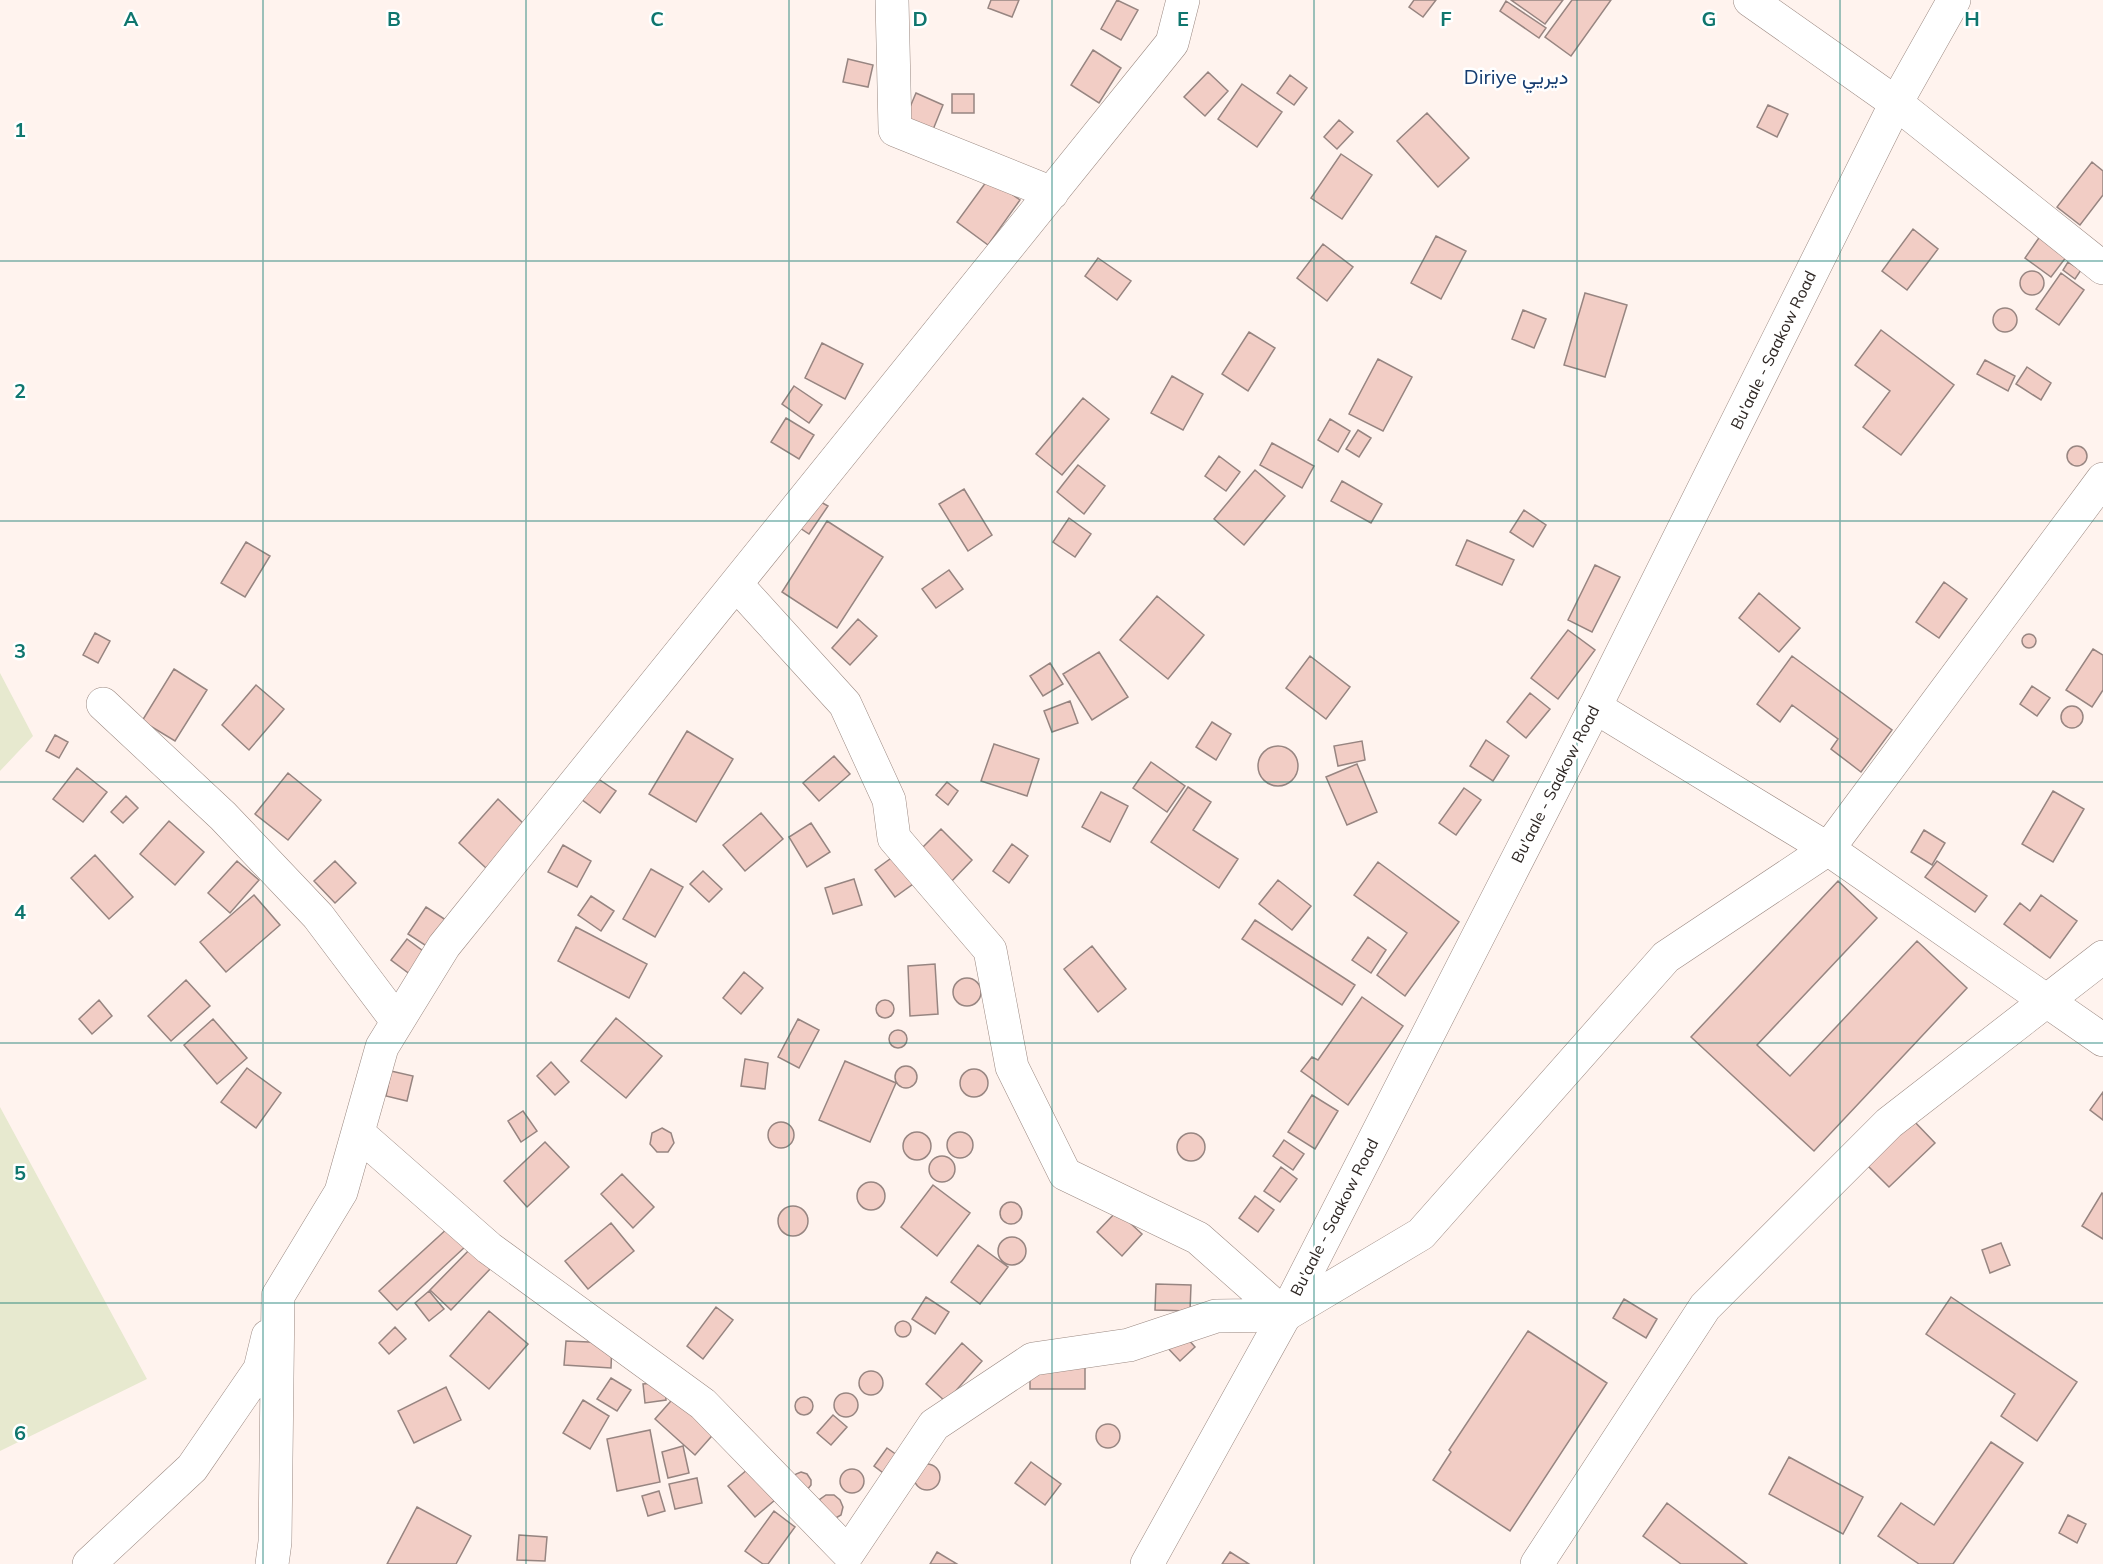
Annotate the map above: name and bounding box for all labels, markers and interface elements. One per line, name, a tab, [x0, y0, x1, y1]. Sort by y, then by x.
text: A	[124, 6, 139, 31]
text: B	[387, 6, 401, 31]
text: C	[650, 6, 664, 31]
text: D	[912, 6, 928, 31]
text: E	[1177, 6, 1189, 31]
text: F	[1440, 6, 1452, 31]
text: G	[1702, 6, 1716, 31]
text: H	[1964, 6, 1980, 31]
district label: Diriye ديريي	[1464, 64, 1568, 94]
text: 1	[14, 117, 26, 142]
street label: Bu'aale - Saakow Road	[1726, 267, 1820, 433]
text: 2	[14, 378, 26, 403]
text: 3	[14, 638, 26, 663]
street label: Bu'aale - Saakow Road	[1507, 702, 1603, 866]
text: 4	[14, 899, 26, 924]
street label: Bu'aale - Saakow Road	[1286, 1135, 1382, 1299]
text: 5	[14, 1160, 26, 1185]
text: 6	[14, 1420, 26, 1445]

